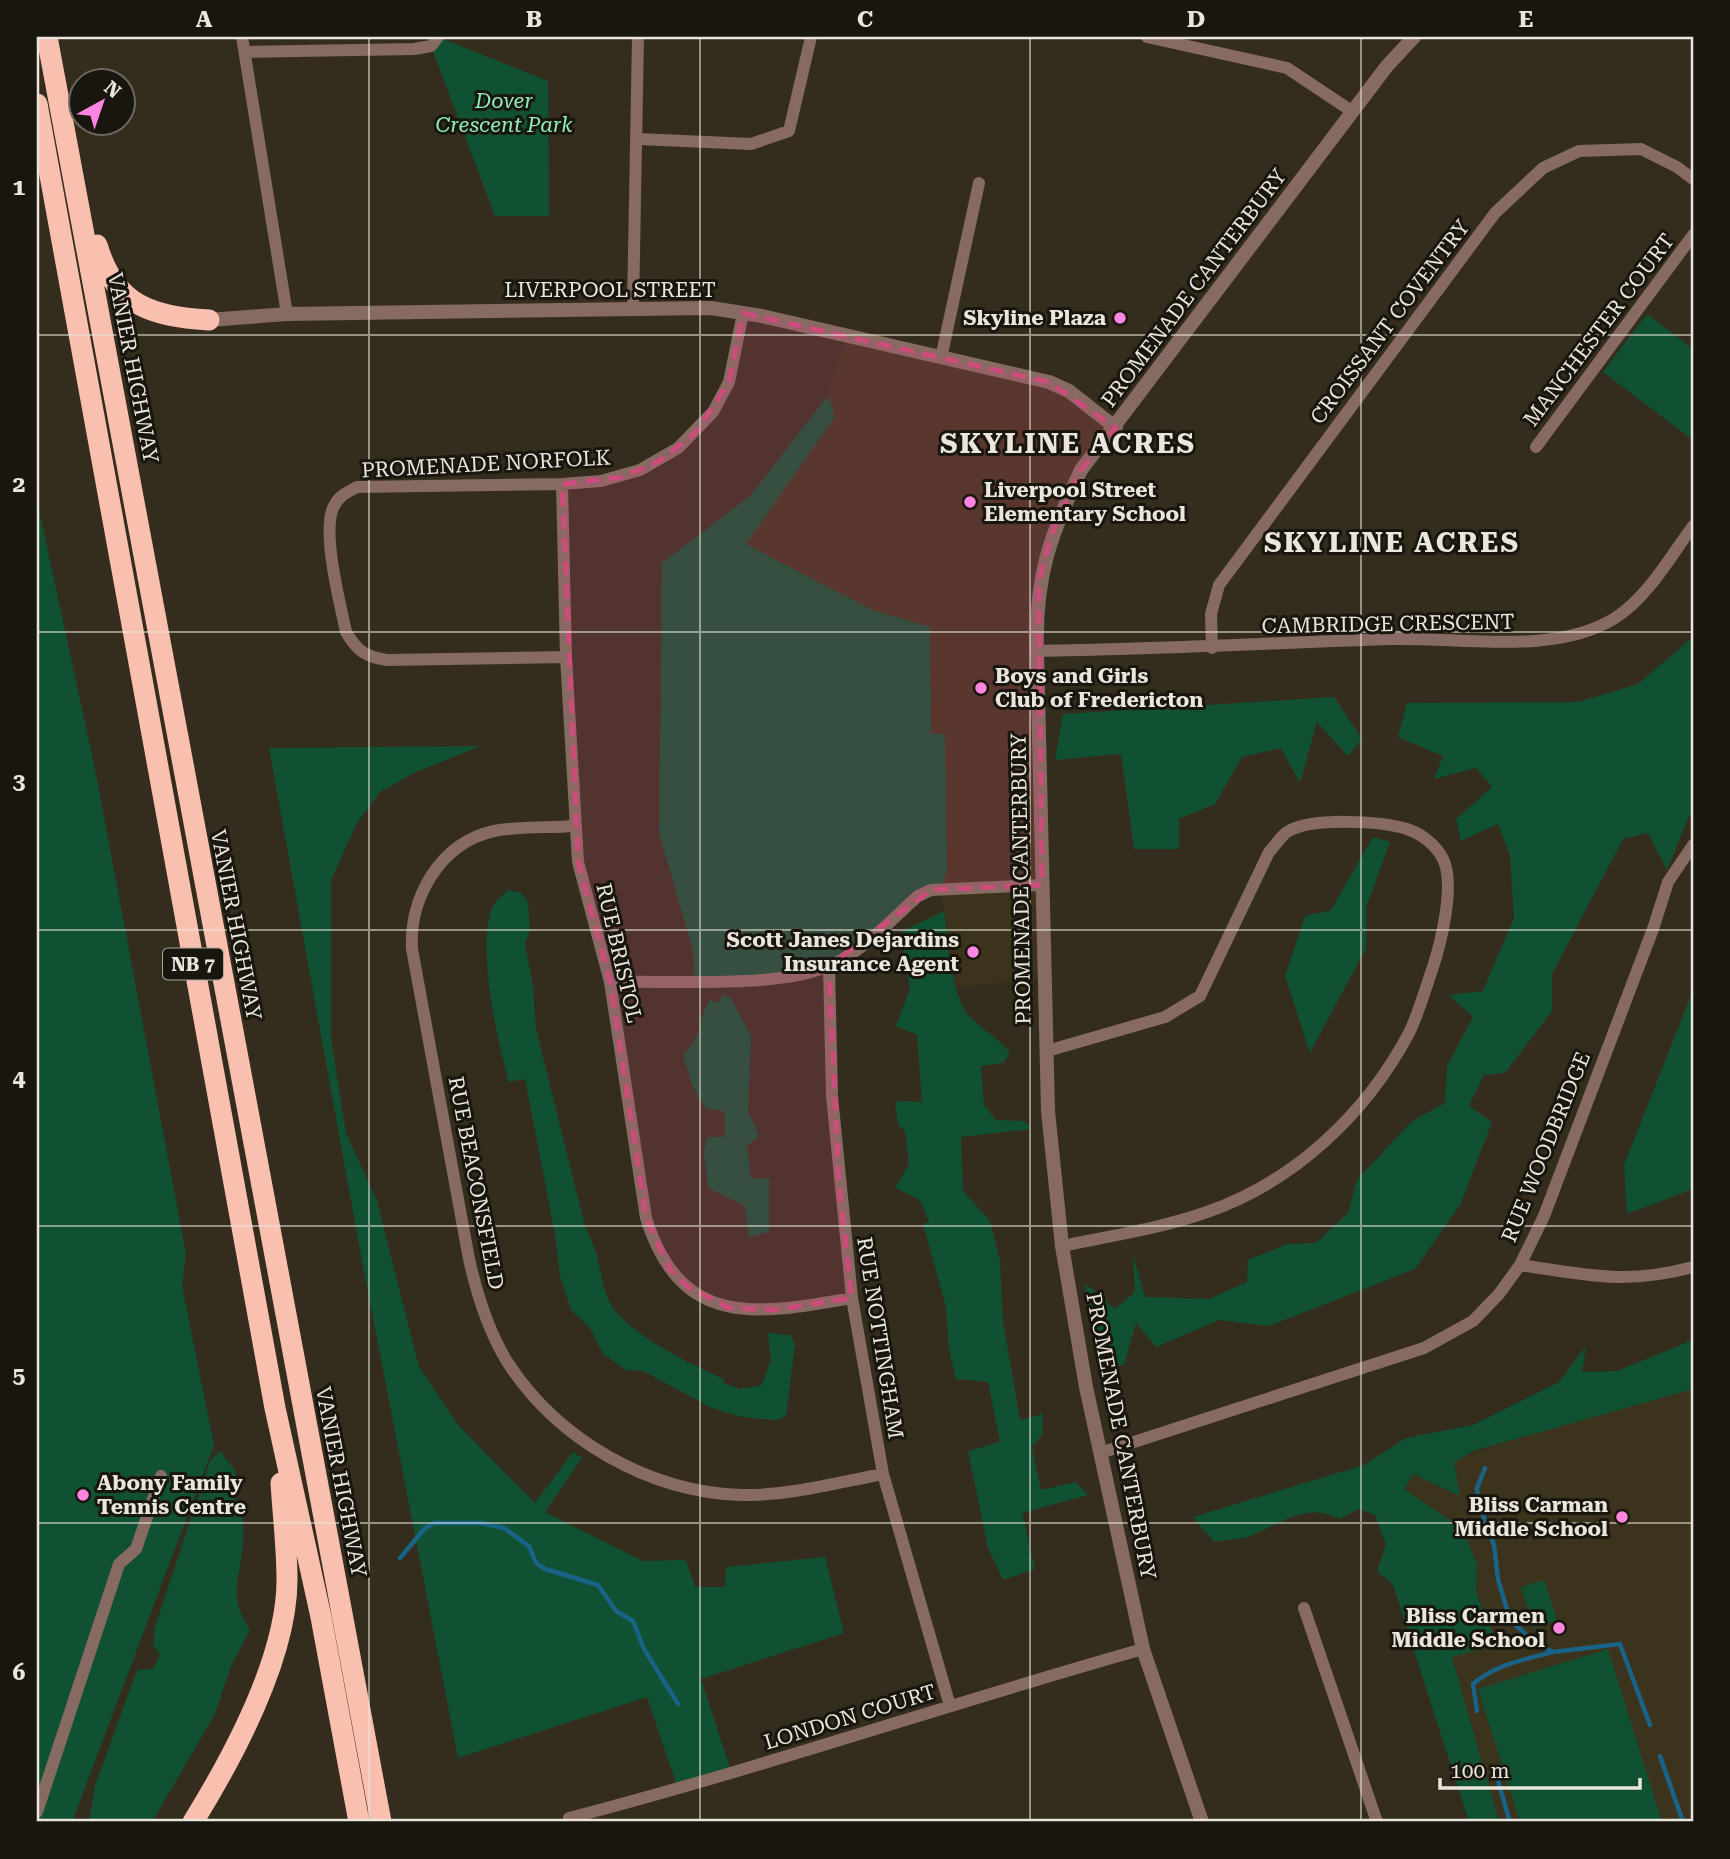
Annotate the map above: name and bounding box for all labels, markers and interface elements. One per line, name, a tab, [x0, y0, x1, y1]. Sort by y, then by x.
text: A	[196, 6, 213, 33]
text: B	[526, 6, 542, 33]
text: C	[857, 6, 873, 33]
text: D	[1187, 6, 1205, 33]
text: E	[1519, 6, 1533, 33]
north arrow	[66, 66, 136, 136]
text: N	[100, 76, 126, 103]
park label: Dover Crescent Park	[435, 89, 573, 137]
street label: PROMENADE CANTERBURY	[1097, 164, 1292, 412]
text: 1	[13, 174, 26, 201]
street label: CROISSANT COVENTRY	[1305, 215, 1475, 429]
street label: MANCHESTER COURT	[1519, 229, 1679, 431]
street label: VANIER HIGHWAY	[103, 271, 163, 466]
street label: LIVERPOOL STREET	[504, 278, 716, 302]
place label: Skyline Plaza	[963, 306, 1107, 330]
marker: Skyline Plaza	[1112, 310, 1128, 326]
district label: SKYLINE ACRES	[940, 427, 1196, 460]
street label: PROMENADE NORFOLK	[361, 445, 611, 483]
text: 2	[13, 471, 25, 498]
place label: Liverpool Street Elementary School	[984, 478, 1186, 526]
marker: Liverpool Street Elementary School	[962, 494, 978, 510]
district label: SKYLINE ACRES	[1264, 526, 1520, 559]
street label: CAMBRIDGE CRESCENT	[1261, 610, 1515, 638]
place label: Boys and Girls Club of Fredericton	[995, 664, 1203, 712]
marker: Boys and Girls Club of Fredericton	[973, 680, 989, 696]
street label: PROMENADE CANTERBURY	[1006, 732, 1036, 1025]
text: 3	[13, 768, 26, 795]
street label: VANIER HIGHWAY	[206, 828, 266, 1023]
street label: RUE BRISTOL	[591, 881, 647, 1025]
place label: Scott Janes Dejardins Insurance Agent	[726, 928, 959, 976]
marker: Scott Janes Dejardins Insurance Agent	[965, 944, 981, 960]
road number: NB 7	[163, 948, 223, 980]
street label: RUE WOODBRIDGE	[1497, 1048, 1595, 1246]
text: 4	[13, 1065, 26, 1092]
street label: RUE BEACONSFIELD	[444, 1074, 508, 1292]
street label: RUE NOTTINGHAM	[852, 1235, 908, 1441]
street label: PROMENADE CANTERBURY	[1081, 1290, 1161, 1582]
text: 5	[13, 1362, 26, 1389]
street label: VANIER HIGHWAY	[311, 1385, 371, 1580]
place label: Abony Family Tennis Centre	[97, 1471, 246, 1519]
marker: Abony Family Tennis Centre	[75, 1487, 91, 1503]
place label: Bliss Carman Middle School	[1454, 1493, 1608, 1541]
marker: Bliss Carman Middle School	[1614, 1509, 1630, 1525]
place label: Bliss Carmen Middle School	[1391, 1604, 1545, 1652]
marker: Bliss Carmen Middle School	[1551, 1620, 1567, 1636]
text: 6	[13, 1659, 26, 1686]
street label: LONDON COURT	[761, 1679, 939, 1755]
scale bar	[1440, 1747, 1639, 1791]
text: 100 m	[1450, 1759, 1510, 1783]

